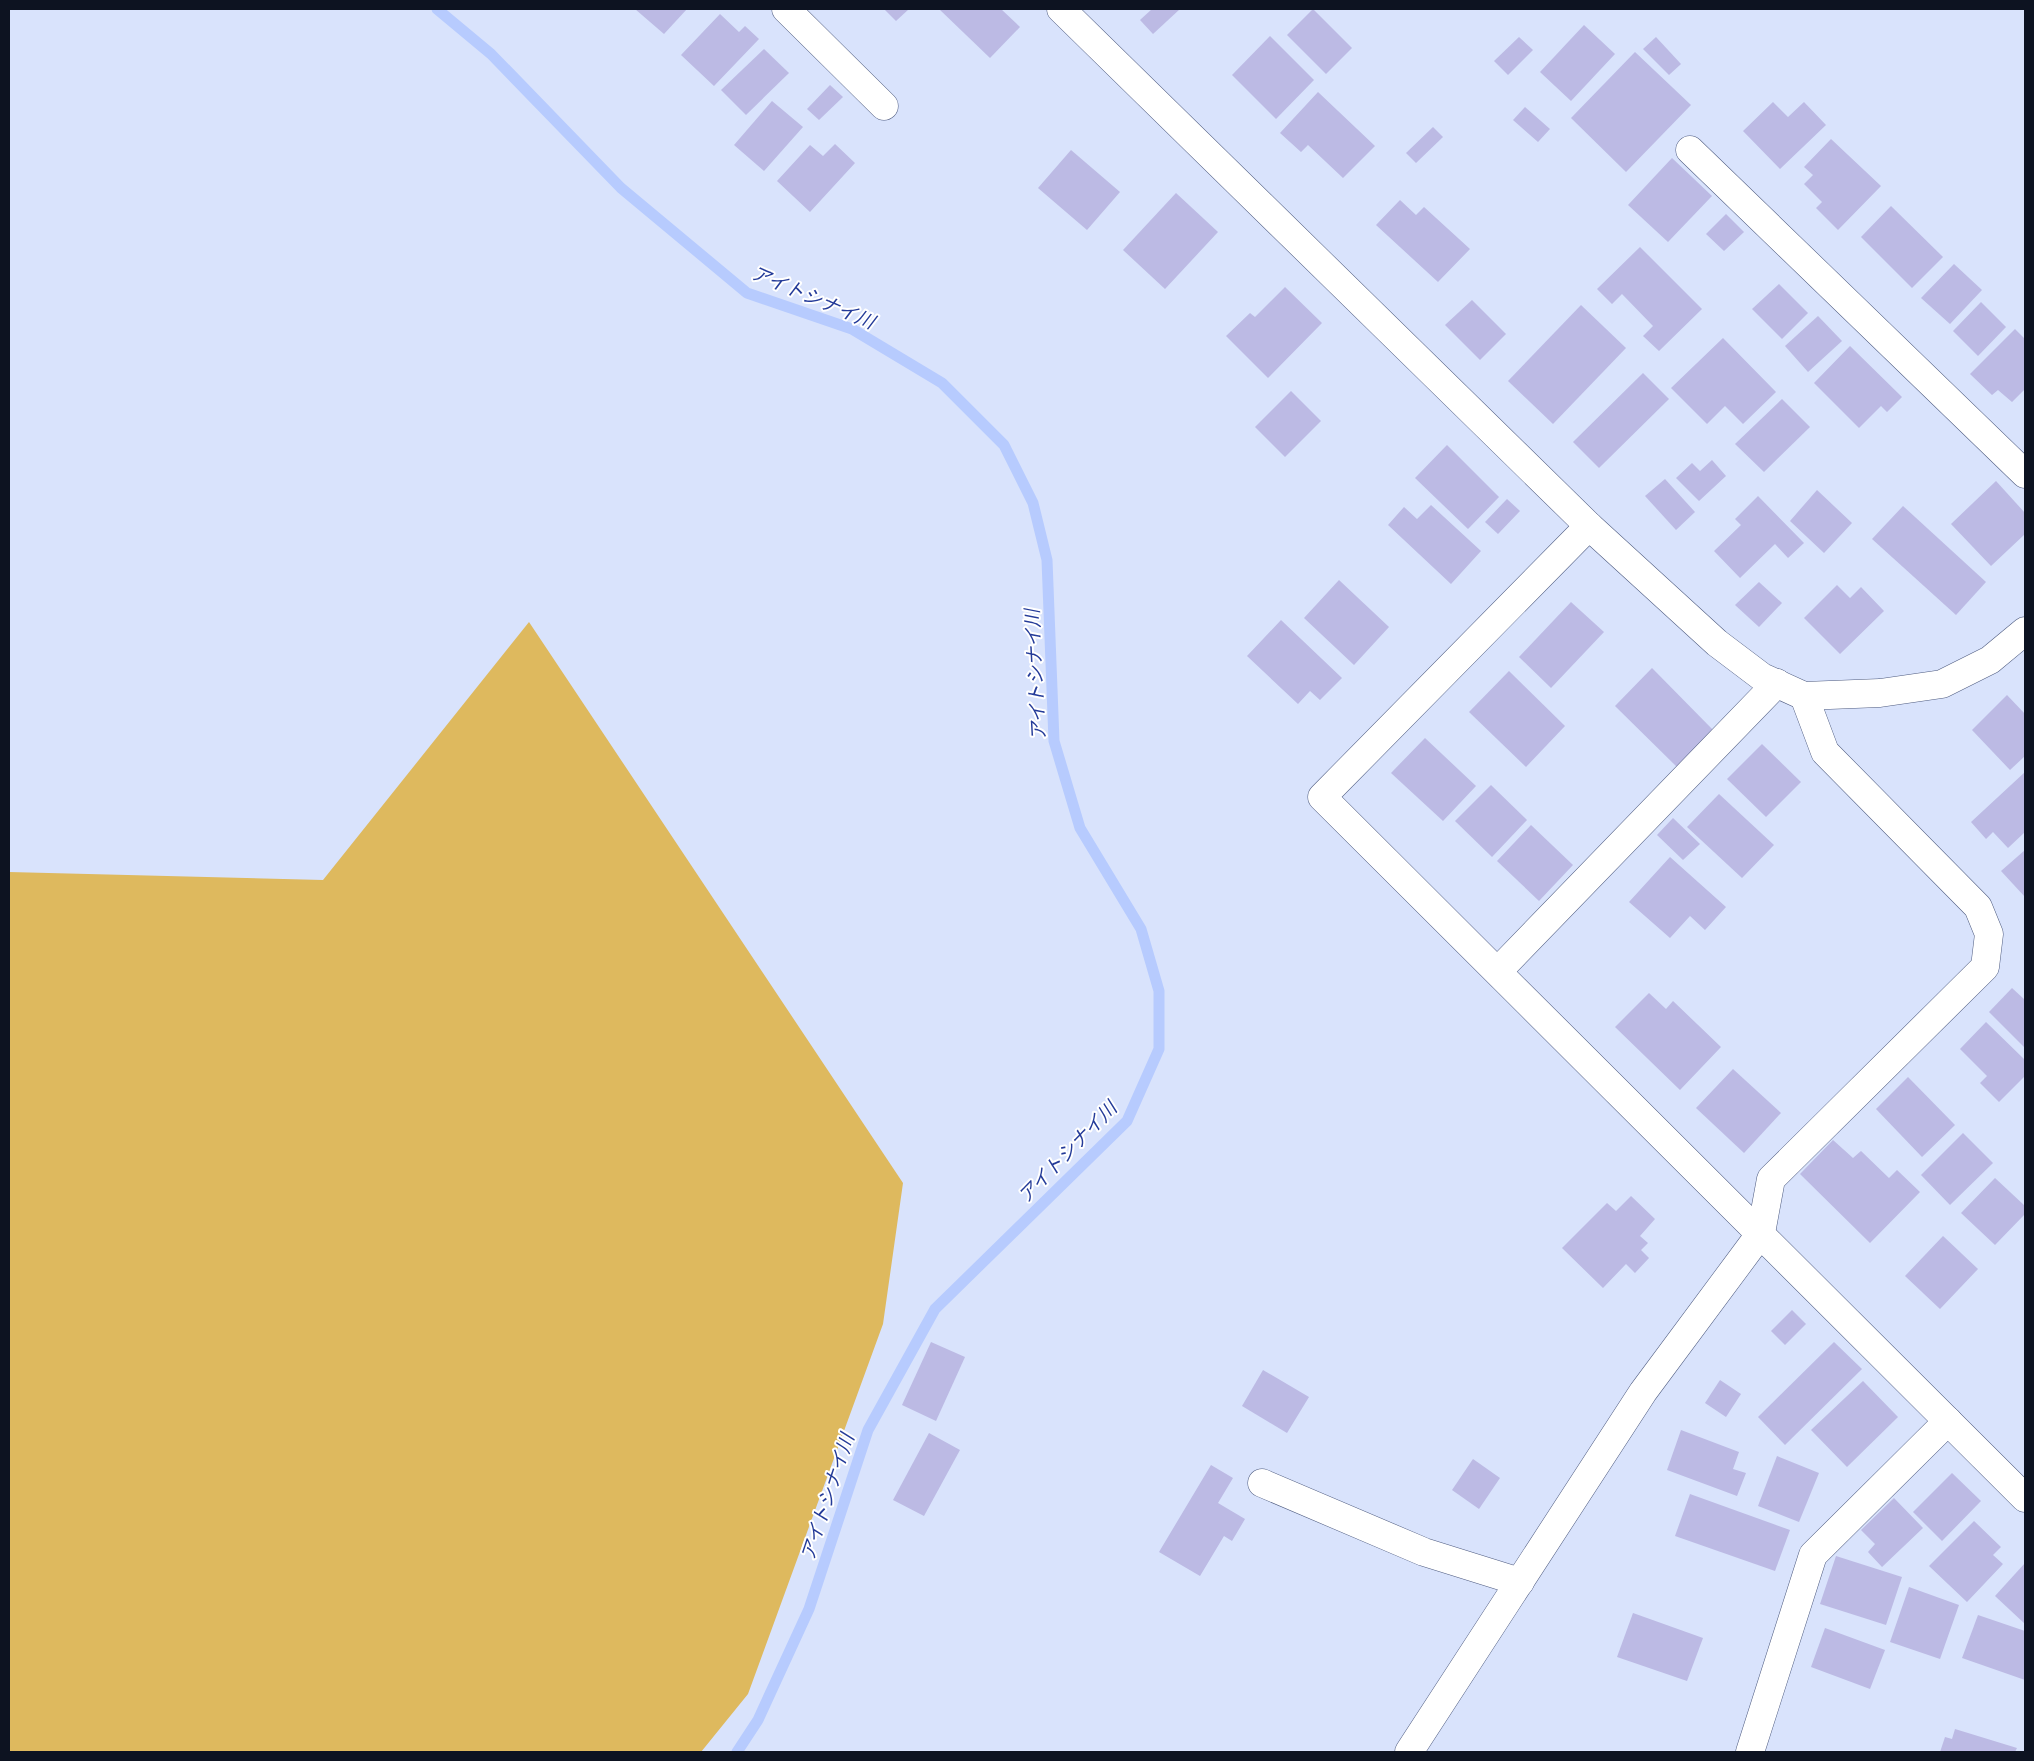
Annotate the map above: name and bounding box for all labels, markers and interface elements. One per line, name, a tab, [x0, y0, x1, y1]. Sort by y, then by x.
water label: アイトシナイ川	[748, 260, 880, 335]
water label: アイトシナイ川	[1019, 606, 1050, 742]
water label: アイトシナイ川	[1012, 1095, 1123, 1208]
water label: アイトシナイ川	[795, 1429, 859, 1564]

